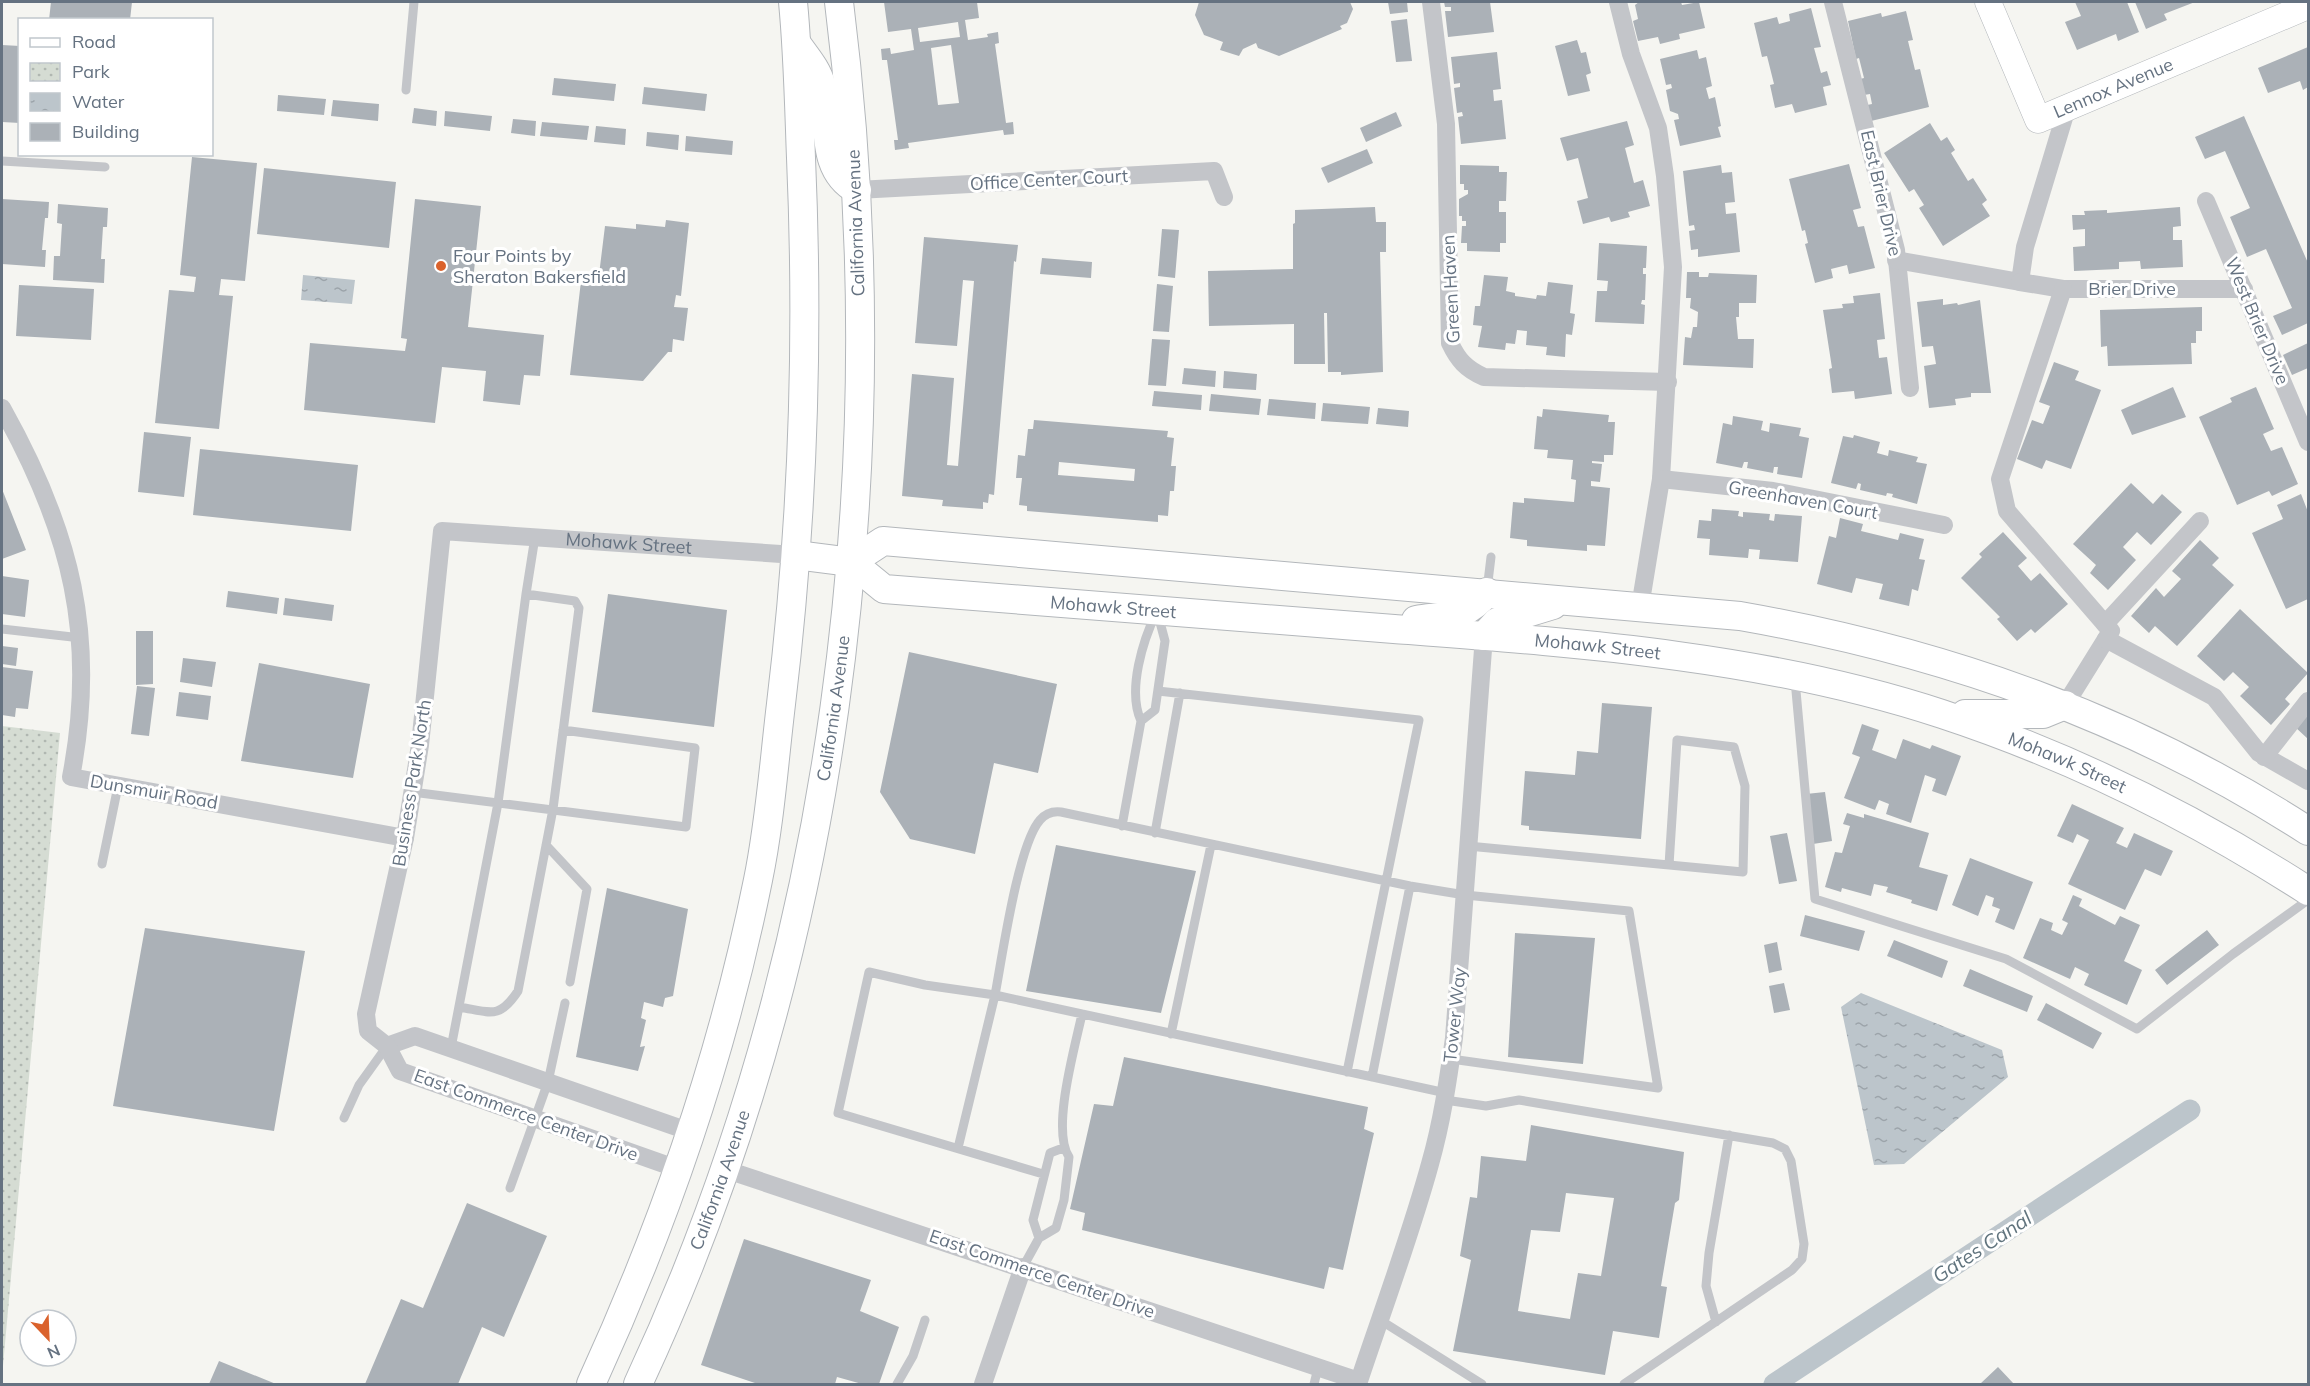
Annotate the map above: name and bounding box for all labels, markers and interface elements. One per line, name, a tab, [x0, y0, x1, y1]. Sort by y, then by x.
legend	[18, 18, 213, 156]
text: Road	[72, 30, 116, 53]
street label: Lennox Avenue	[2050, 52, 2177, 123]
text: Park	[72, 60, 111, 83]
text: Water	[72, 90, 125, 113]
text: Building	[72, 120, 140, 143]
street label: East Brier Drive	[1856, 128, 1907, 258]
street label: California Avenue	[841, 149, 870, 297]
street label: Office Center Court	[969, 164, 1129, 195]
street label: Green Haven	[1436, 234, 1465, 344]
place label: Four Points by Sheraton Bakersfield	[453, 244, 626, 288]
street label: West Brier Drive	[2220, 254, 2295, 388]
marker: Four Points by Sheraton Bakersfield	[434, 259, 448, 273]
street label: Brier Drive	[2088, 277, 2176, 300]
street label: Greenhaven Court	[1727, 475, 1879, 524]
street label: Mohawk Street	[565, 527, 693, 559]
street label: Mohawk Street	[1049, 590, 1177, 623]
street label: Mohawk Street	[1534, 628, 1662, 665]
street label: California Avenue	[811, 634, 854, 783]
street label: Business Park North	[387, 698, 436, 868]
street label: Mohawk Street	[2005, 727, 2130, 798]
street label: Dunsmuir Road	[88, 769, 220, 814]
street label: Tower Way	[1438, 966, 1471, 1064]
street label: East Commerce Center Drive	[411, 1063, 641, 1166]
street label: California Avenue	[684, 1107, 755, 1253]
water label: Gates Canal	[1927, 1205, 2036, 1288]
street label: East Commerce Center Drive	[926, 1224, 1158, 1323]
north arrow	[18, 1308, 78, 1368]
text: N	[44, 1340, 63, 1363]

